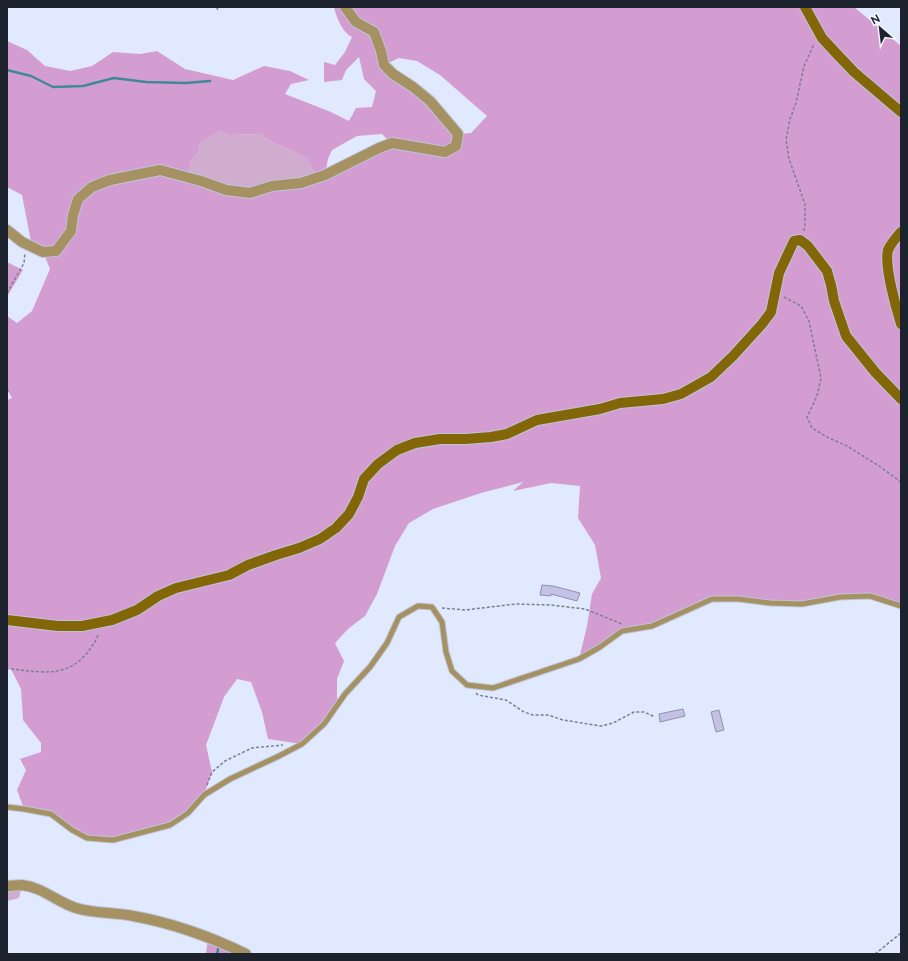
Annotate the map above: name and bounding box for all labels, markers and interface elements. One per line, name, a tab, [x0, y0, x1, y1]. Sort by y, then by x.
north arrow	[860, 8, 900, 48]
text: N	[869, 12, 882, 27]

